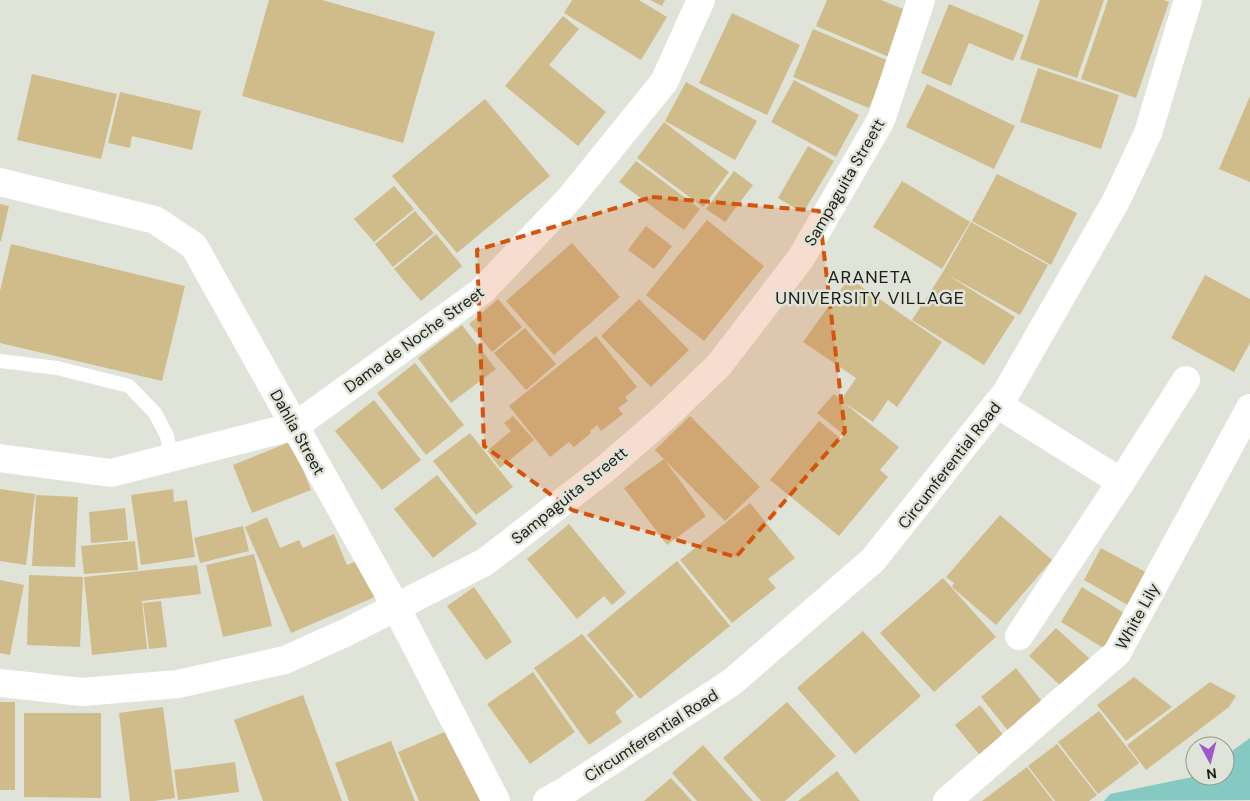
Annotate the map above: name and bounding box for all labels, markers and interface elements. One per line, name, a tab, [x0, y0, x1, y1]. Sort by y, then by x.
street label: Sampaguita Streett	[799, 115, 889, 250]
district label: ARANETA UNIVERSITY VILLAGE	[775, 265, 965, 310]
street label: Dama de Noche Street	[340, 282, 488, 397]
street label: Dahlia Street	[265, 386, 330, 479]
street label: Circumferential Road	[893, 398, 1006, 533]
street label: Sampaguita Streett	[507, 442, 632, 549]
street label: White Lily	[1111, 579, 1164, 653]
street label: Circumferential Road	[580, 684, 722, 787]
north arrow	[1185, 736, 1235, 786]
text: N	[1205, 764, 1218, 783]

